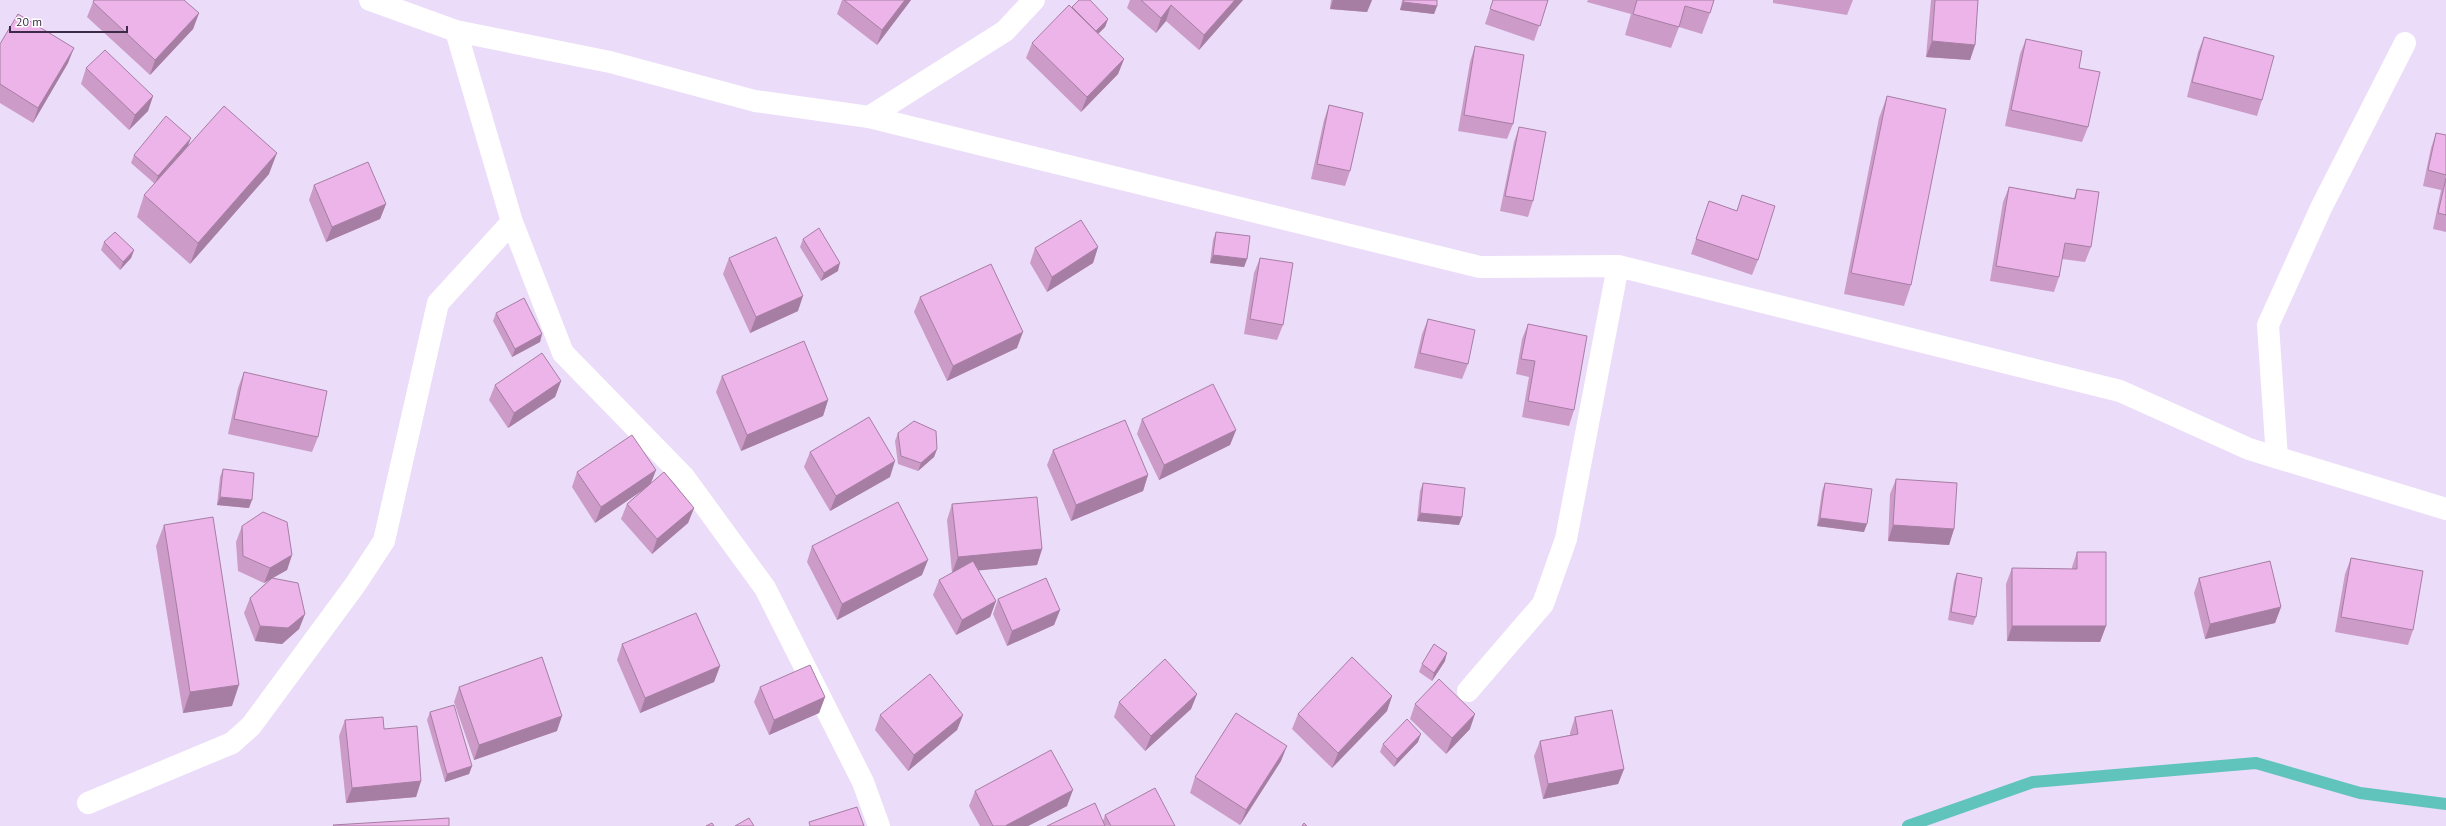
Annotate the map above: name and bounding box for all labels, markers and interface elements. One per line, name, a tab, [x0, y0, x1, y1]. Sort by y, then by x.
scale bar	[10, 8, 127, 34]
text: 20 m	[16, 14, 42, 29]

